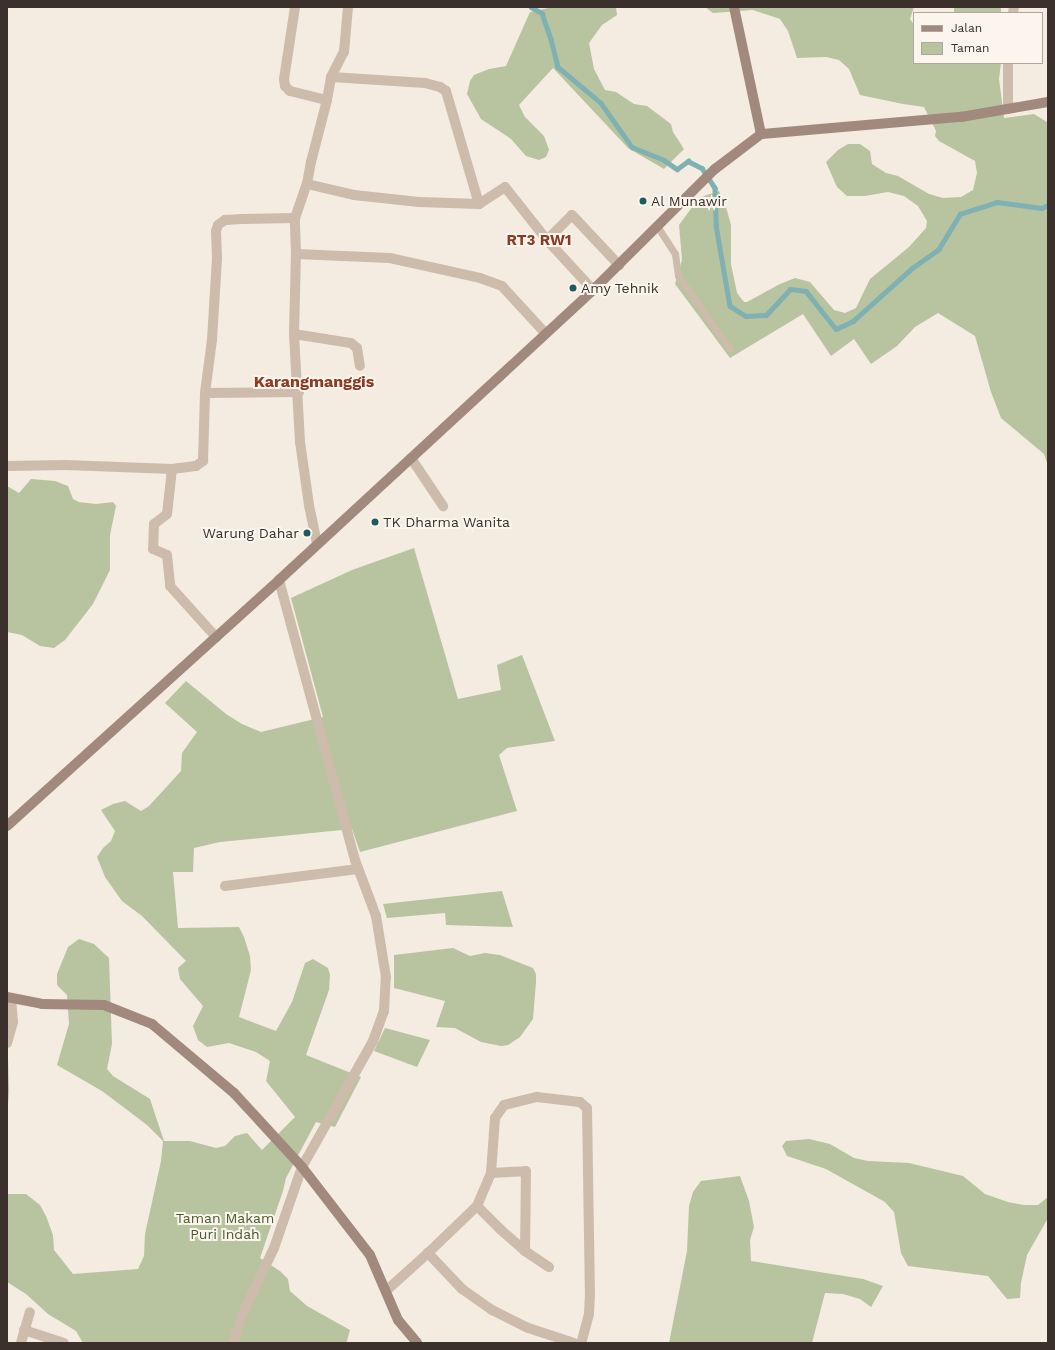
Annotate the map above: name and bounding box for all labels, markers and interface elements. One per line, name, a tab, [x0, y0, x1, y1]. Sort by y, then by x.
legend	[913, 12, 1043, 64]
text: Jalan	[951, 21, 982, 35]
text: Taman	[951, 41, 989, 55]
place label: Al Munawir	[651, 193, 727, 209]
marker: Al Munawir	[638, 196, 648, 206]
district label: RT3 RW1	[507, 232, 571, 250]
place label: Amy Tehnik	[581, 280, 659, 296]
marker: Amy Tehnik	[568, 283, 578, 293]
district label: Karangmanggis	[254, 372, 374, 392]
place label: TK Dharma Wanita	[383, 514, 511, 530]
marker: TK Dharma Wanita	[370, 517, 380, 527]
place label: Warung Dahar	[203, 525, 299, 541]
marker: Warung Dahar	[302, 528, 312, 538]
park label: Taman Makam Puri Indah	[176, 1210, 274, 1242]

